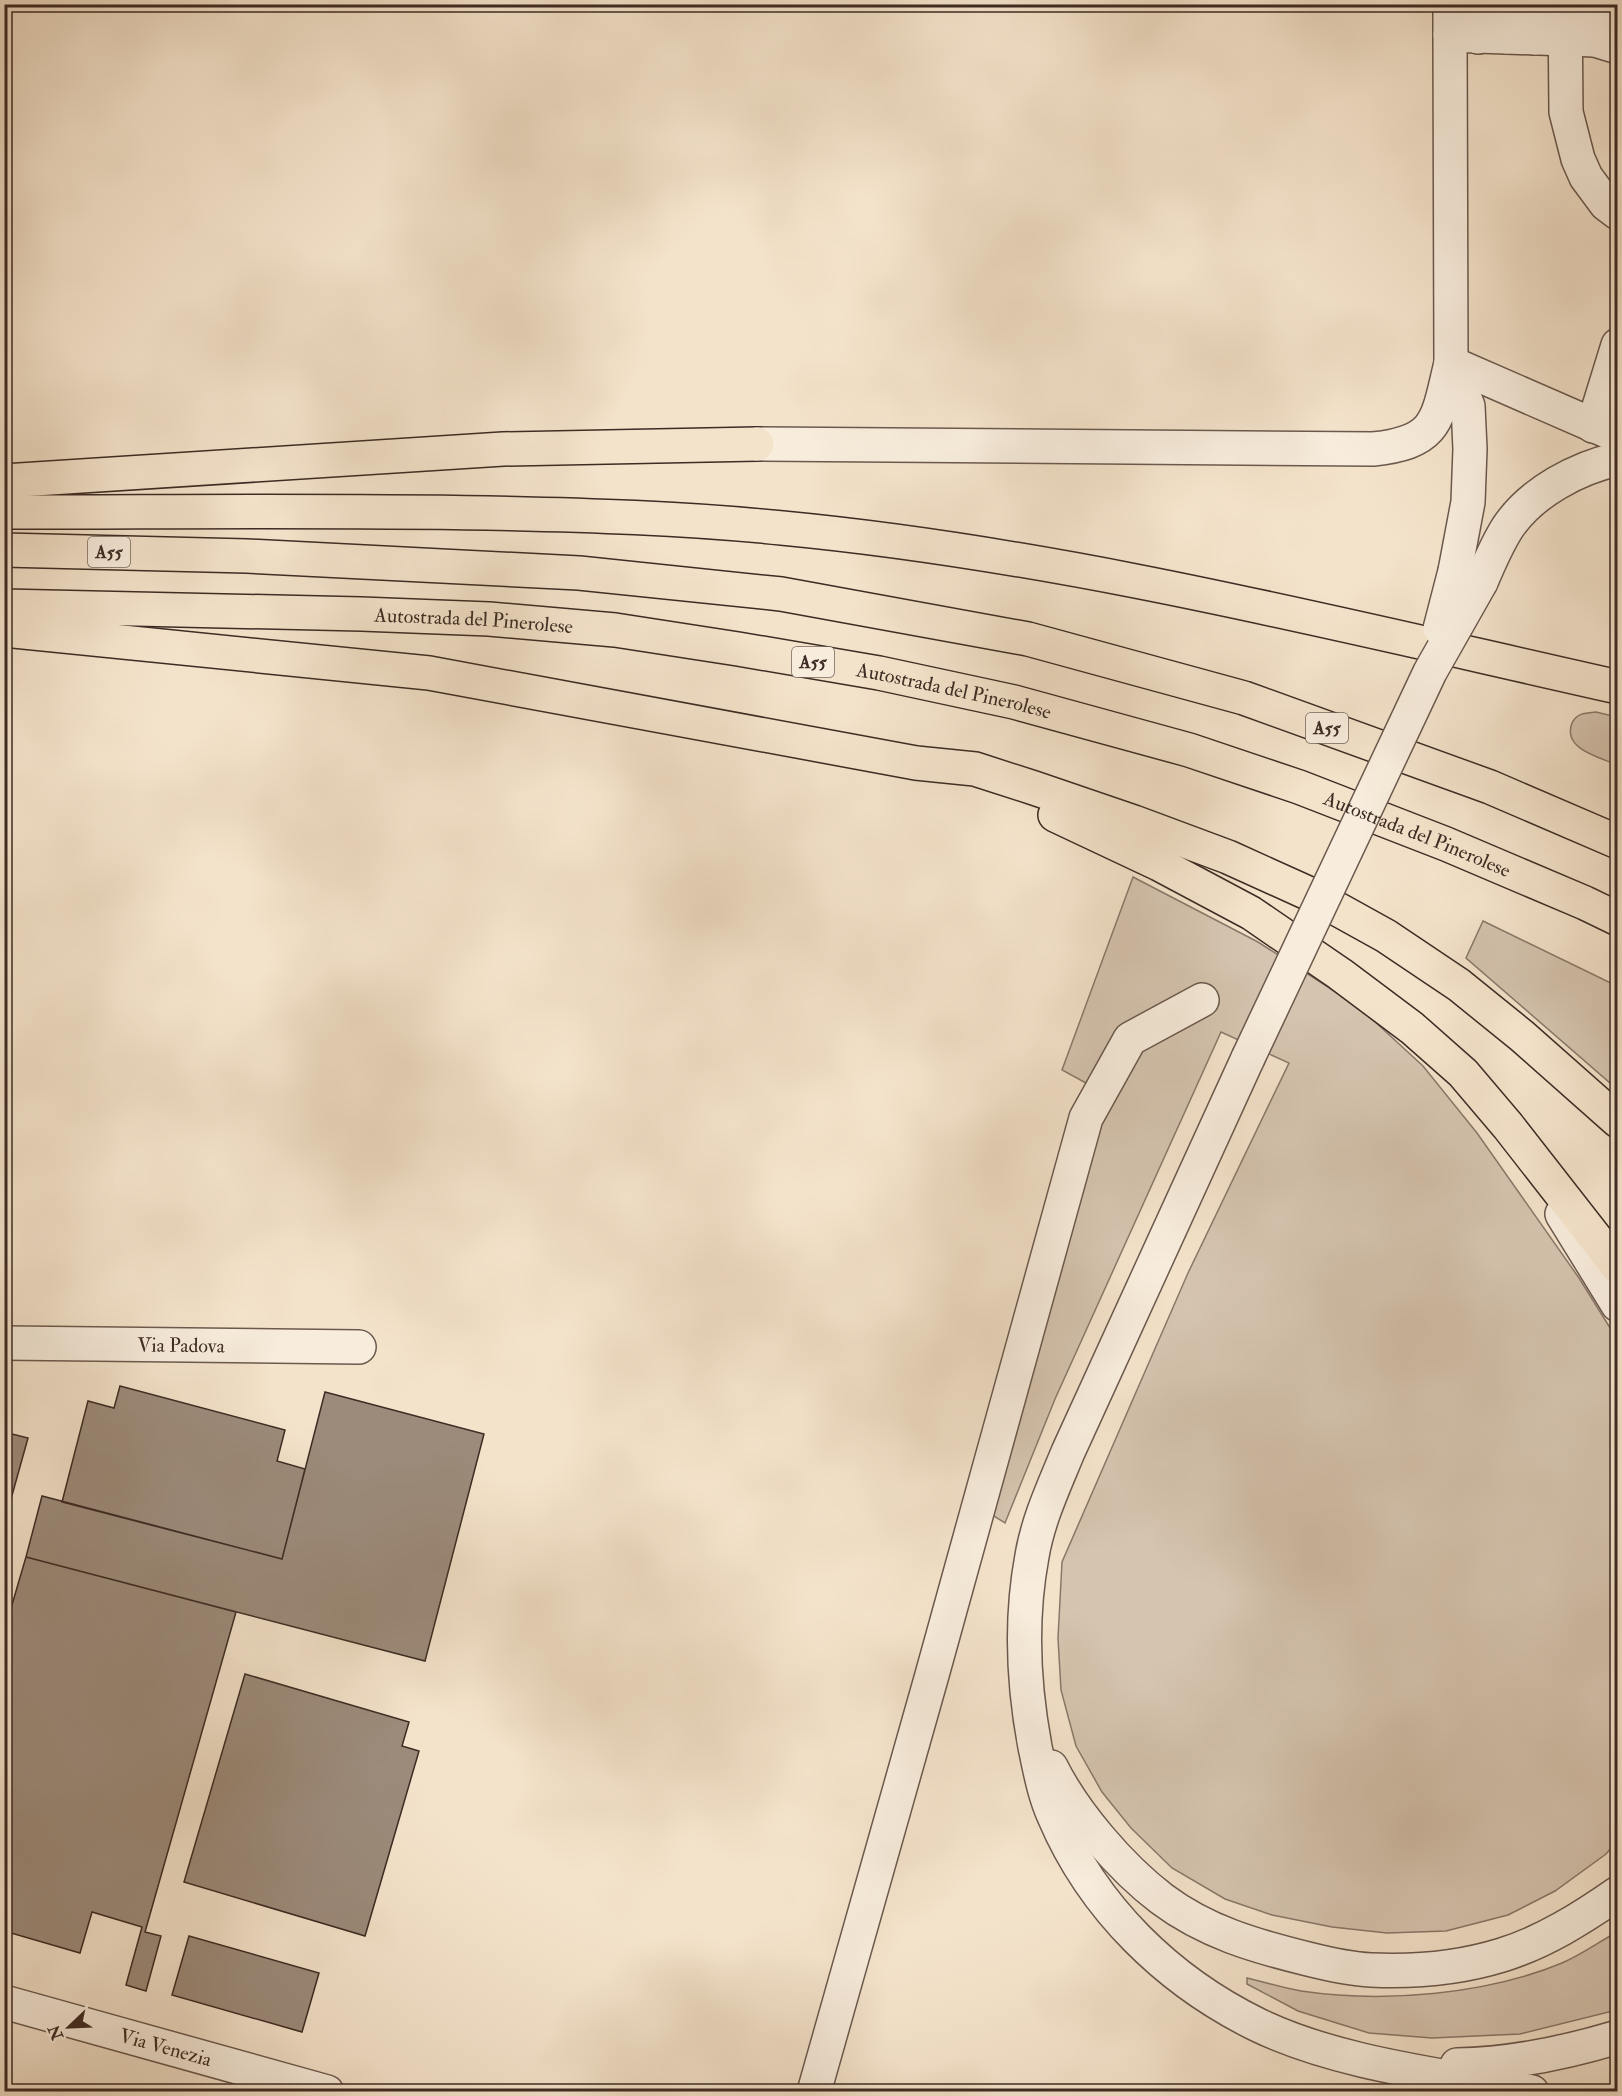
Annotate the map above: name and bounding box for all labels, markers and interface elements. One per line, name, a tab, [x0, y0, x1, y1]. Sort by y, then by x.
road number: A55	[88, 537, 130, 567]
street label: Autostrada del Pinerolese	[373, 602, 574, 639]
road number: A55	[792, 647, 834, 677]
street label: Autostrada del Pinerolese	[854, 657, 1054, 724]
road number: A55	[1306, 713, 1348, 743]
street label: Autostrada del Pinerolese	[1319, 785, 1514, 883]
street label: Via Padova	[137, 1332, 226, 1358]
north arrow	[39, 1997, 99, 2057]
text: N	[44, 2021, 69, 2044]
street label: Via Venezia	[117, 2022, 216, 2072]

